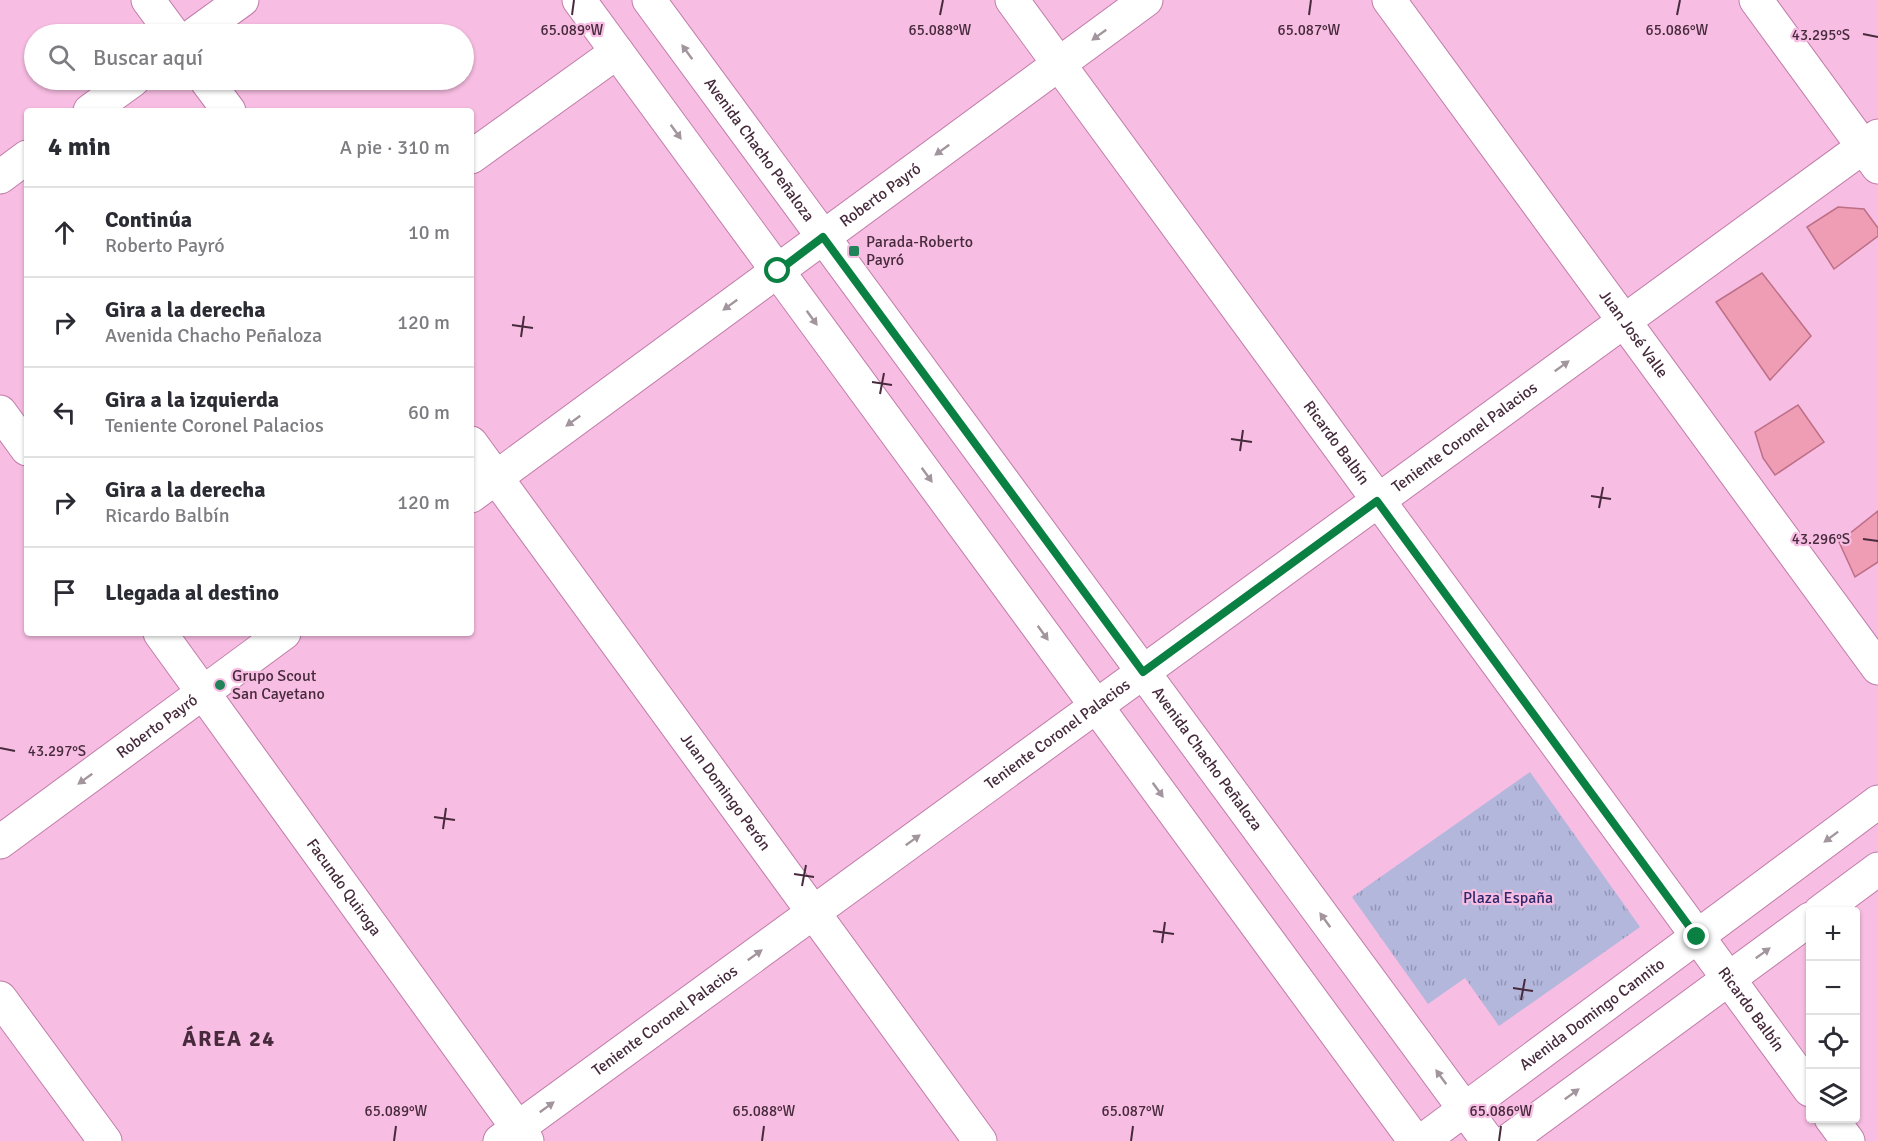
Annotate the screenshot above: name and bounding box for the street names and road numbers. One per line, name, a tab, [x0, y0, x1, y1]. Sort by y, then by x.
street label: Avenida Chacho Peñaloza	[700, 74, 819, 226]
street label: Roberto Payró	[836, 159, 925, 232]
street label: Juan José Valle	[1595, 286, 1672, 382]
street label: Teniente Coronel Palacios	[1388, 378, 1541, 497]
street label: Ricardo Balbín	[1299, 397, 1374, 489]
street label: Teniente Coronel Palacios	[981, 675, 1134, 794]
street label: Avenida Chacho Peñaloza	[1147, 683, 1267, 835]
street label: Roberto Payró	[113, 690, 202, 763]
street label: Juan Domingo Perón	[676, 729, 775, 855]
street label: Facundo Quiroga	[302, 835, 386, 940]
street label: Avenida Domingo Cannito	[1516, 954, 1669, 1075]
street label: Teniente Coronel Palacios	[588, 961, 742, 1081]
street label: Ricardo Balbín	[1713, 963, 1789, 1056]

